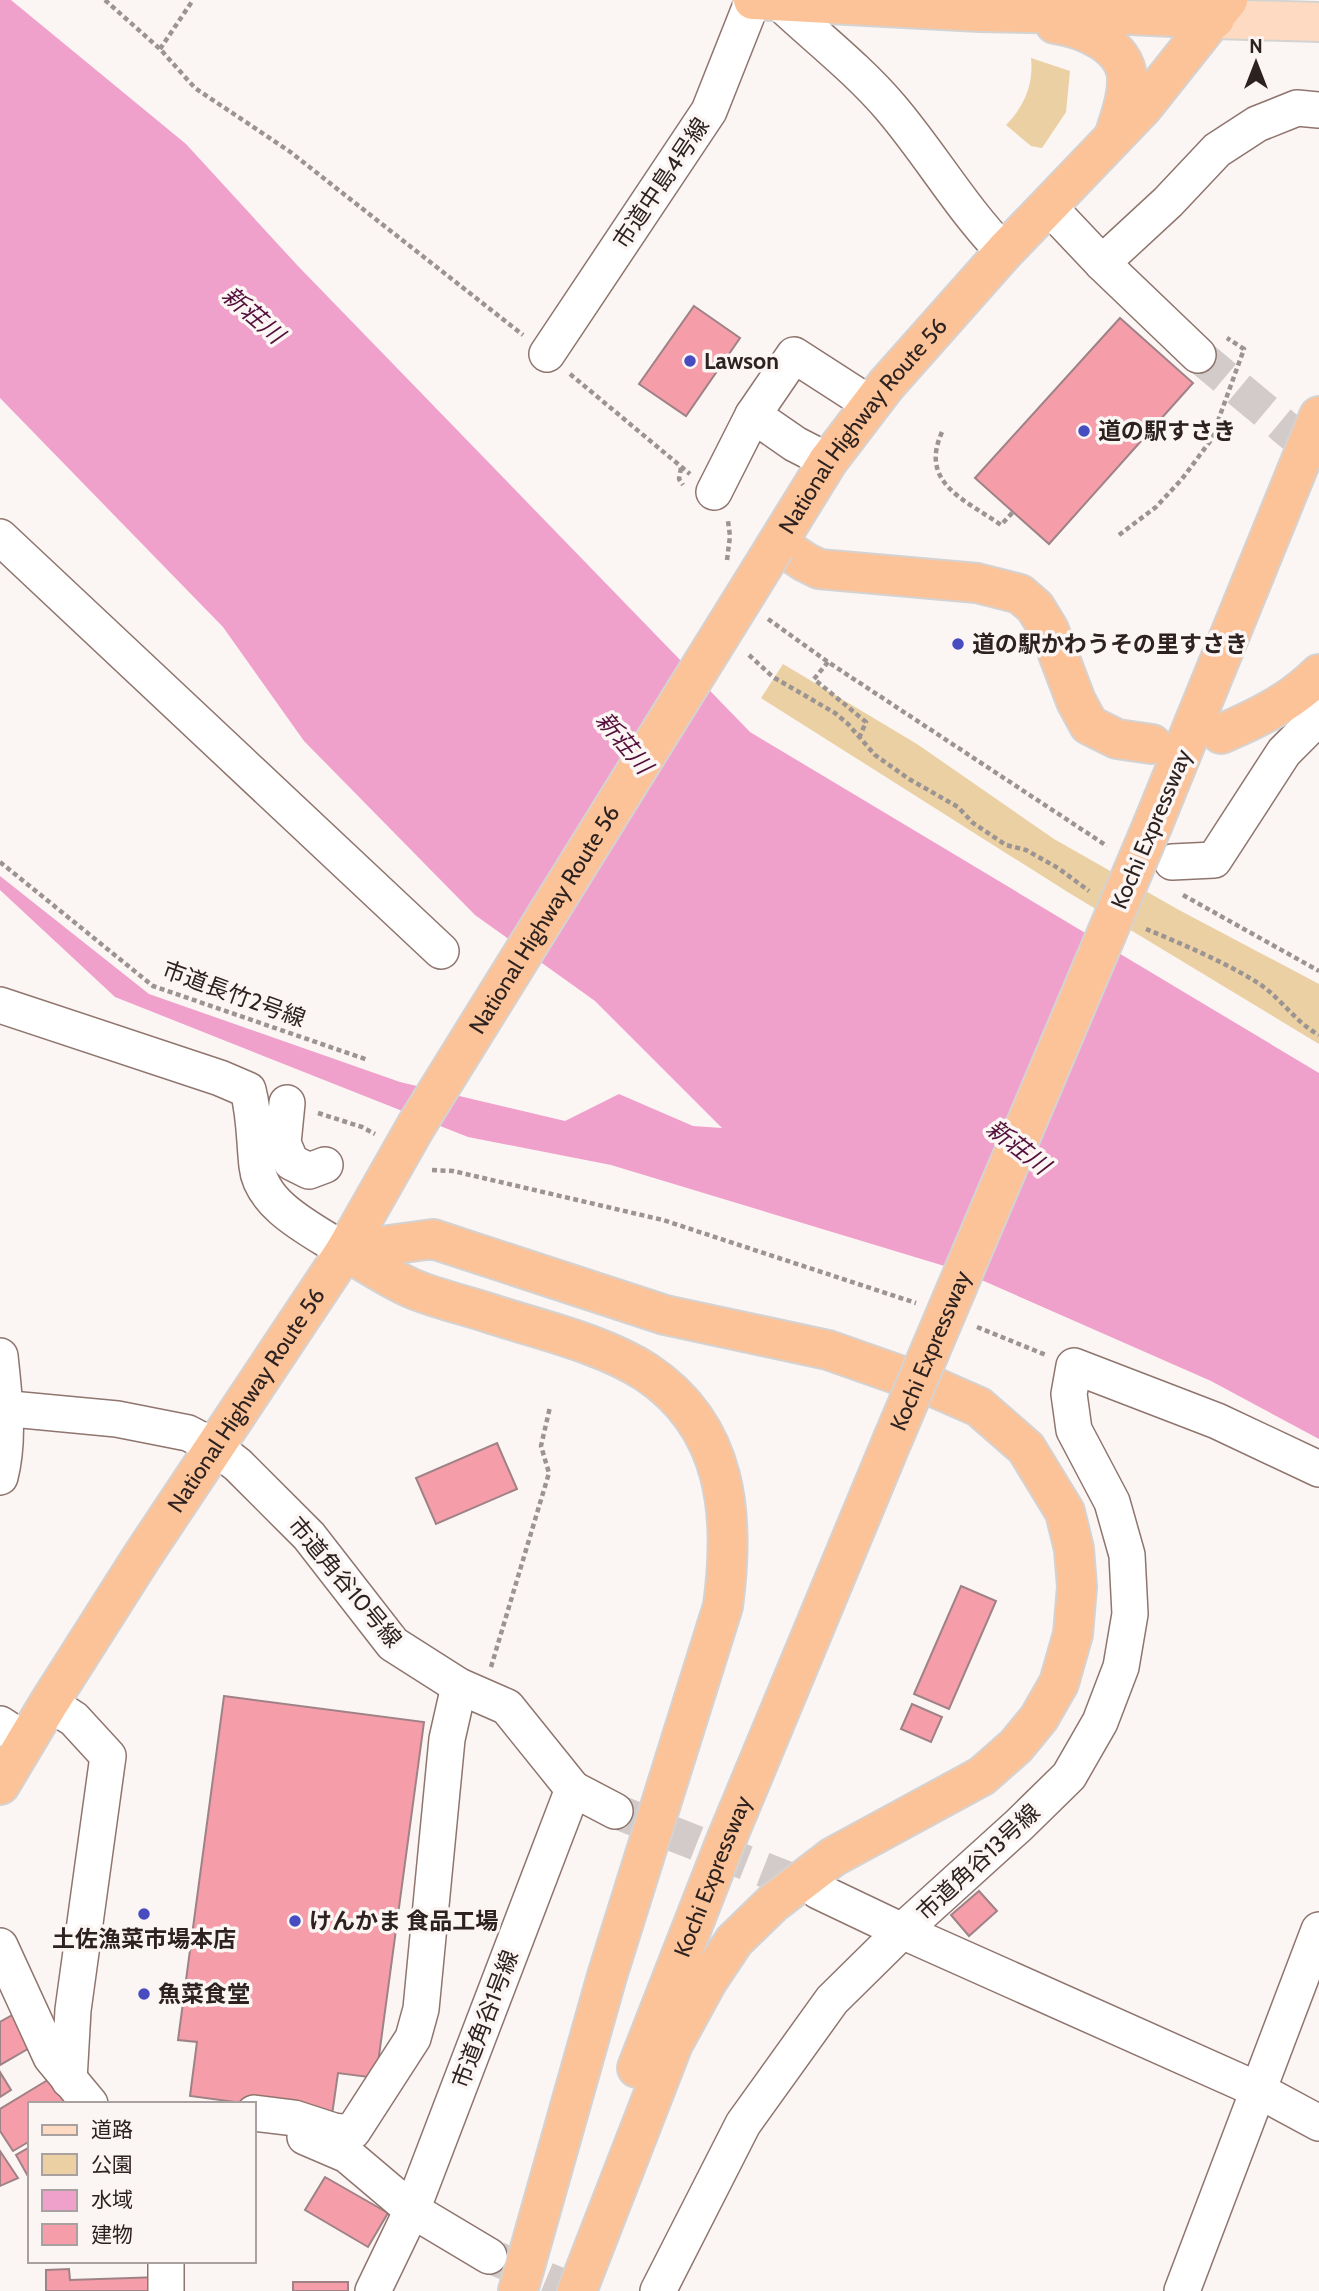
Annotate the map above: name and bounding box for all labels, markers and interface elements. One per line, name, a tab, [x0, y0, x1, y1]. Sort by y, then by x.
north arrow	[1221, 28, 1291, 98]
text: N	[1249, 35, 1263, 58]
street label: 市道中島4号線	[607, 112, 715, 254]
water label: 新荘川	[217, 280, 292, 351]
street label: National Highway Route 56	[773, 312, 953, 539]
place label: Lawson	[704, 347, 779, 375]
marker: Lawson	[682, 353, 698, 369]
place label: 道の駅すさき	[1098, 417, 1236, 445]
marker: 道の駅すさき	[1076, 423, 1092, 439]
place label: 道の駅かわうその里すさき	[972, 630, 1248, 658]
marker: 道の駅かわうその里すさき	[950, 636, 966, 652]
water label: 新荘川	[590, 706, 661, 782]
street label: Kochi Expressway	[1105, 745, 1197, 913]
street label: National Highway Route 56	[463, 800, 625, 1039]
street label: 市道長竹2号線	[159, 955, 309, 1033]
water label: 新荘川	[981, 1113, 1058, 1182]
street label: Kochi Expressway	[884, 1266, 977, 1435]
street label: National Highway Route 56	[161, 1282, 331, 1517]
street label: 市道角谷10号線	[282, 1511, 408, 1653]
street label: Kochi Expressway	[668, 1791, 757, 1961]
street label: 市道角谷13号線	[911, 1798, 1045, 1926]
marker: 土佐漁菜市場本店	[136, 1906, 152, 1922]
place label: けんかま 食品工場	[309, 1907, 498, 1935]
marker: けんかま 食品工場	[287, 1913, 303, 1929]
place label: 土佐漁菜市場本店	[52, 1925, 236, 1953]
street label: 市道角谷1号線	[446, 1946, 524, 2092]
place label: 魚菜食堂	[158, 1980, 250, 2008]
marker: 魚菜食堂	[136, 1986, 152, 2002]
legend	[28, 2102, 256, 2263]
text: 道路	[91, 2117, 133, 2142]
text: 公園	[91, 2152, 133, 2177]
text: 水域	[91, 2187, 133, 2212]
text: 建物	[91, 2222, 133, 2247]

